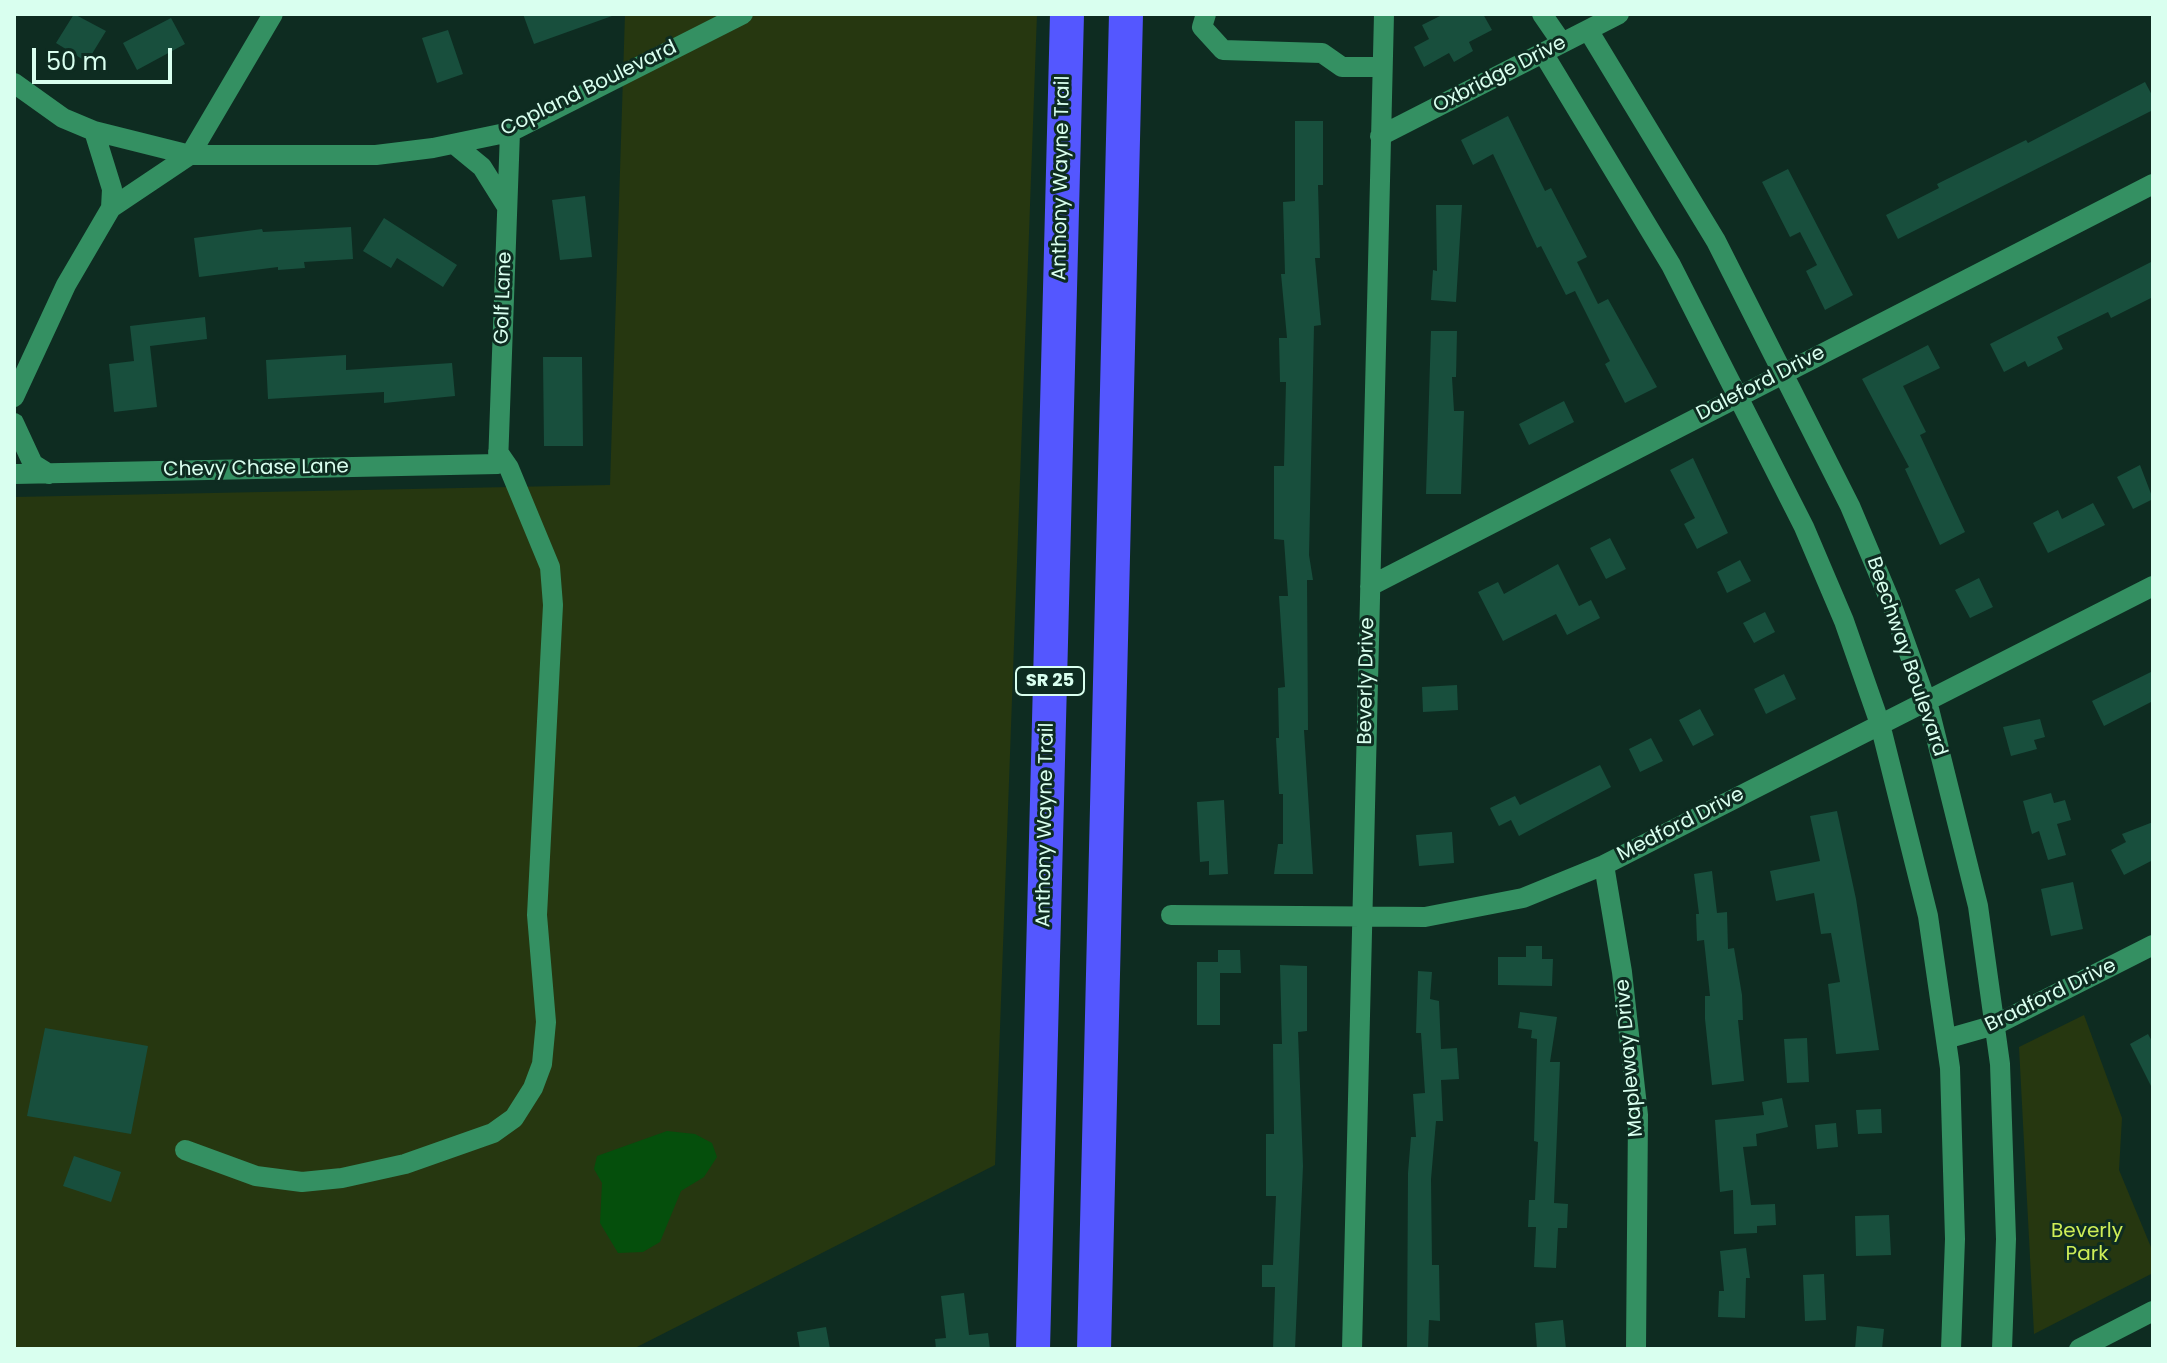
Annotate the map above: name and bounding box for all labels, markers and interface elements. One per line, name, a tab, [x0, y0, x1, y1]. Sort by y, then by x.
street label: Oxbridge Drive	[1429, 31, 1571, 119]
scale bar	[36, 32, 176, 82]
street label: Copland Boulevard	[497, 36, 681, 142]
text: 50 m	[46, 45, 107, 78]
street label: Anthony Wayne Trail	[1048, 75, 1076, 281]
street label: Golf Lane	[490, 251, 518, 345]
street label: Daleford Drive	[1693, 341, 1829, 427]
street label: Chevy Chase Lane	[163, 455, 349, 483]
street label: Beechway Boulevard	[1861, 554, 1951, 760]
street label: Beverly Drive	[1354, 617, 1380, 745]
road number: SR 25	[1016, 667, 1084, 695]
street label: Anthony Wayne Trail	[1032, 722, 1060, 928]
street label: Medford Drive	[1614, 783, 1748, 867]
street label: Bradford Drive	[1982, 954, 2120, 1038]
street label: Mapleway Drive	[1611, 978, 1649, 1138]
park label: Beverly Park	[2051, 1220, 2123, 1267]

